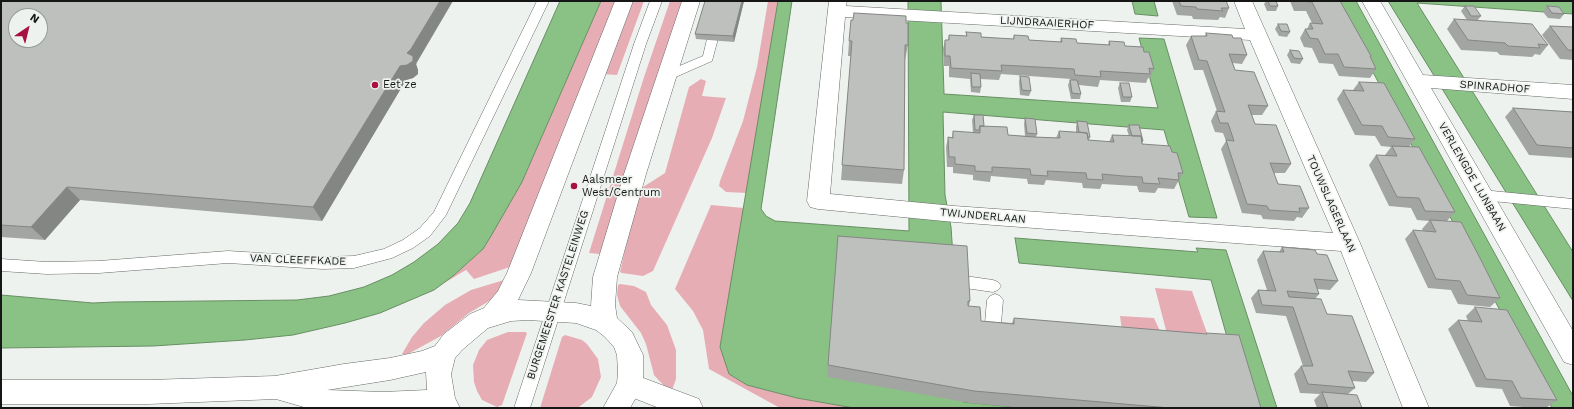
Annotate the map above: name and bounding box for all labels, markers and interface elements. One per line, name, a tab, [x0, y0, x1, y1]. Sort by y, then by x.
north arrow	[8, 8, 48, 48]
text: N	[28, 11, 42, 26]
street label: LIJNDRAAIERHOF	[999, 14, 1095, 32]
place label: Eet ze	[383, 78, 416, 92]
street label: SPINRADHOF	[1459, 78, 1531, 96]
marker: Eet ze	[370, 80, 380, 90]
street label: VERLENGDE LIJNBAAN	[1435, 120, 1509, 234]
street label: TOUWSLAGERLAAN	[1304, 153, 1358, 255]
place label: Aalsmeer West/Centrum	[582, 173, 661, 199]
marker: Aalsmeer West/Centrum	[569, 181, 579, 191]
street label: TWIJNDERLAAN	[939, 206, 1027, 226]
street label: BURGEMEESTER KASTELEINWEG	[524, 209, 592, 381]
street label: VAN CLEEFFKADE	[250, 252, 346, 268]

